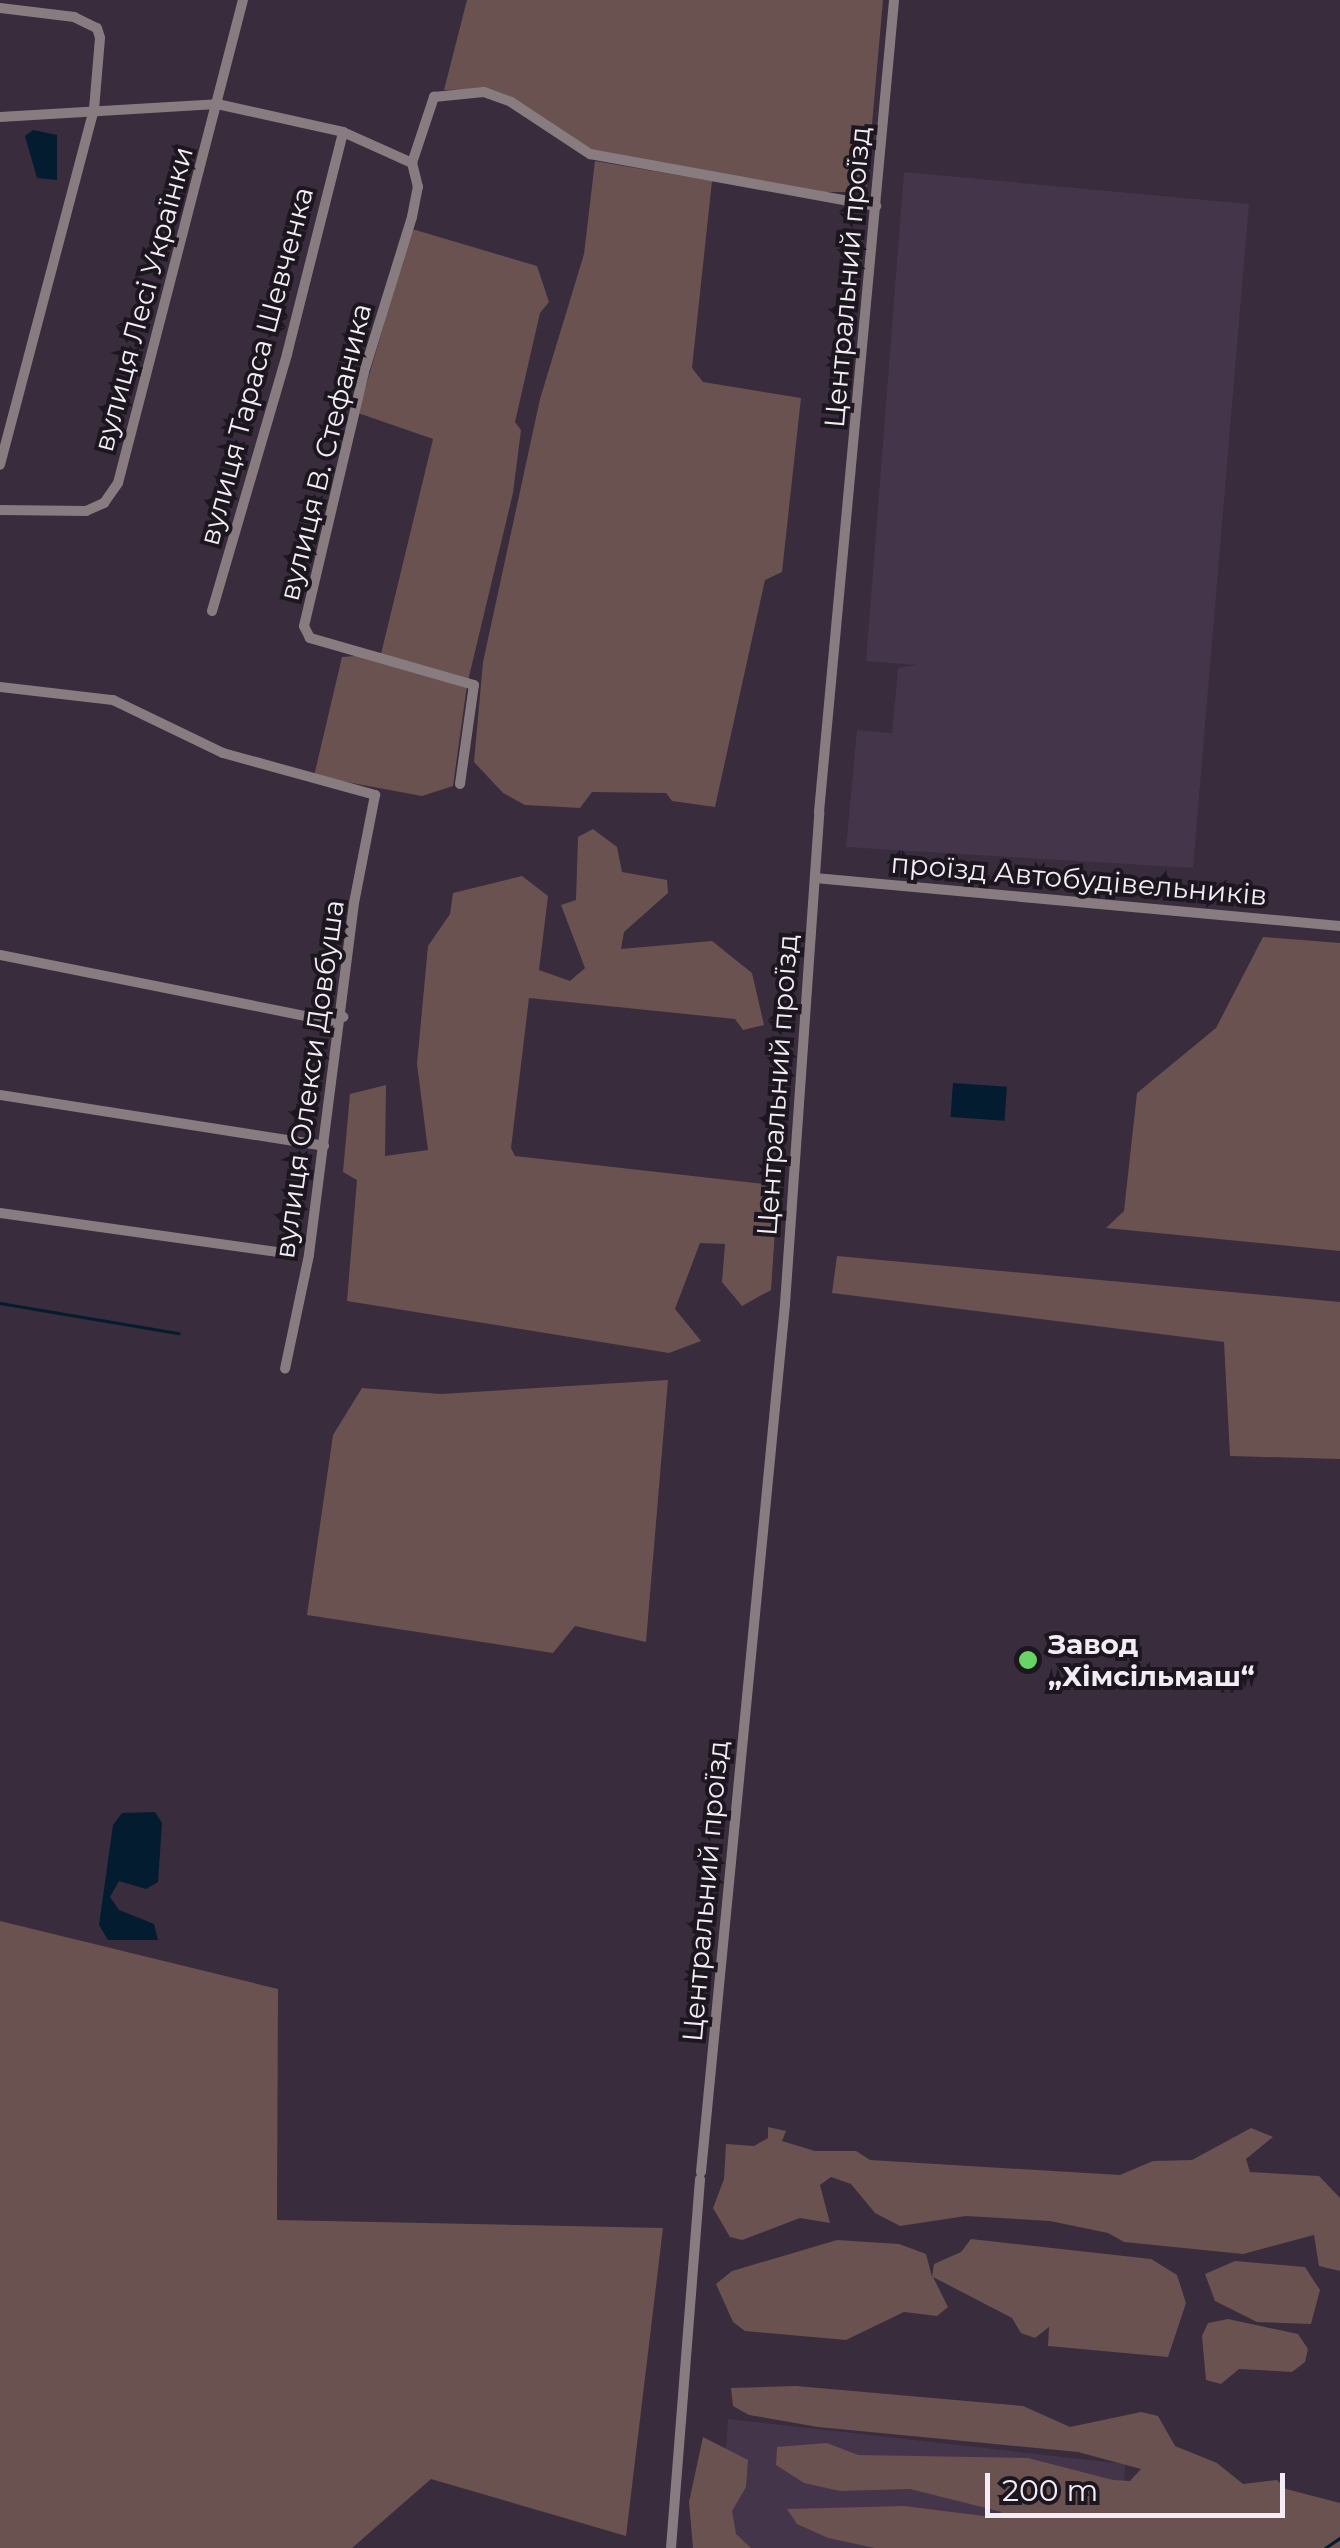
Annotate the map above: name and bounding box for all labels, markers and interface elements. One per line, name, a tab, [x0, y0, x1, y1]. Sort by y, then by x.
street label: Центральний проїзд	[817, 125, 877, 429]
street label: вулиця Лесі Українки	[86, 143, 200, 455]
street label: вулиця Тараса Шевченка	[192, 183, 320, 549]
street label: вулиця В. Стефаника	[272, 300, 378, 604]
street label: проїзд Автобудівельників	[889, 846, 1269, 912]
street label: вулиця Олекси Довбуша	[267, 898, 351, 1260]
street label: Центральний проїзд	[750, 933, 804, 1237]
place label: Завод „Хімсільмаш“	[1048, 1627, 1255, 1693]
marker: Завод „Хімсільмаш“	[1017, 1649, 1039, 1671]
street label: Центральний проїзд	[675, 1739, 735, 2043]
scale bar	[990, 2453, 1290, 2515]
text: 200 m	[1002, 2472, 1098, 2509]

